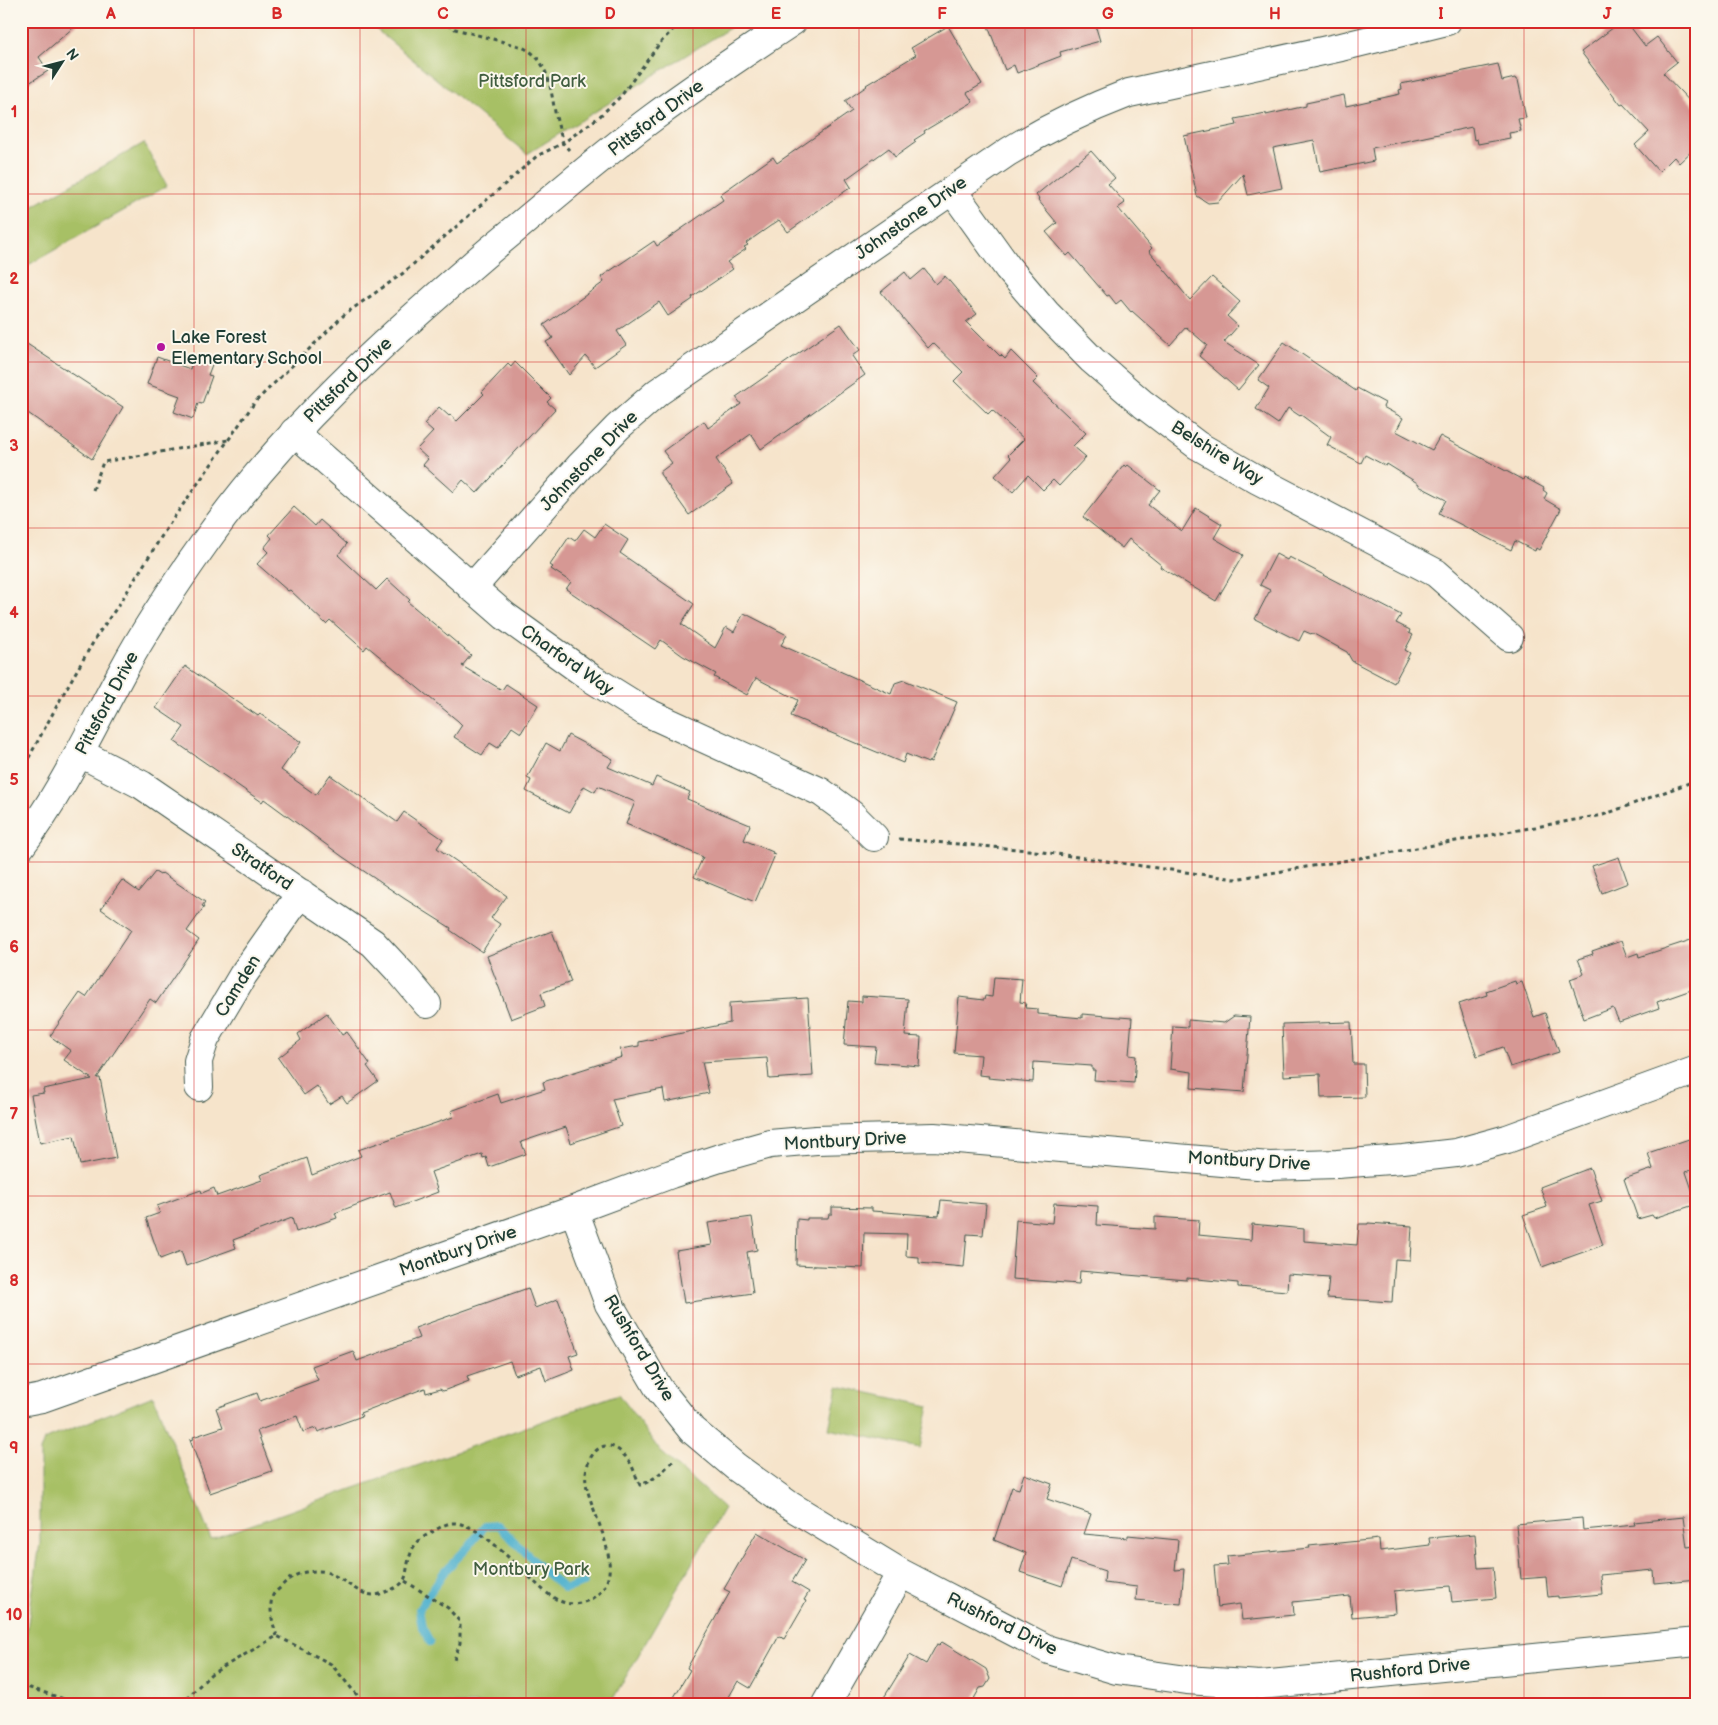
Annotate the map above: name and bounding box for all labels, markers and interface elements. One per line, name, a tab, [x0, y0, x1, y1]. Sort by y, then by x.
text: A	[105, 5, 116, 24]
text: B	[271, 5, 283, 24]
text: C	[437, 5, 449, 24]
text: D	[604, 5, 616, 24]
text: E	[771, 5, 781, 24]
text: F	[937, 5, 947, 24]
text: G	[1102, 5, 1114, 24]
text: H	[1269, 5, 1281, 24]
text: I	[1438, 5, 1444, 24]
text: J	[1603, 5, 1612, 24]
north arrow	[38, 38, 88, 88]
text: N	[62, 45, 82, 64]
park label: Pittsford Park	[478, 71, 586, 92]
street label: Pittsford Drive	[604, 75, 708, 161]
text: 1	[11, 103, 17, 122]
street label: Johnstone Drive	[851, 172, 971, 264]
text: 2	[9, 270, 19, 289]
place label: Lake Forest Elementary School	[171, 327, 322, 369]
street label: Pittsford Drive	[300, 333, 397, 427]
marker: Lake Forest Elementary School	[155, 341, 167, 353]
street label: Johnstone Drive	[536, 406, 642, 516]
street label: Belshire Way	[1167, 416, 1268, 490]
text: 3	[9, 437, 19, 456]
text: 4	[9, 604, 19, 623]
street label: Charford Way	[516, 620, 618, 700]
street label: Pittsford Drive	[71, 647, 143, 758]
text: 5	[9, 771, 19, 790]
street label: Stratford	[227, 839, 297, 895]
text: 6	[9, 938, 19, 957]
street label: Camden	[211, 951, 265, 1021]
text: 7	[10, 1105, 19, 1124]
street label: Montbury Drive	[783, 1127, 907, 1155]
street label: Montbury Drive	[1187, 1147, 1311, 1175]
street label: Montbury Drive	[396, 1221, 520, 1281]
text: 8	[9, 1272, 19, 1291]
street label: Rushford Drive	[599, 1291, 679, 1405]
text: 9	[9, 1439, 19, 1458]
park label: Montbury Park	[473, 1559, 590, 1580]
street label: Rushford Drive	[943, 1588, 1061, 1660]
text: 10	[6, 1606, 22, 1625]
street label: Rushford Drive	[1349, 1653, 1471, 1687]

